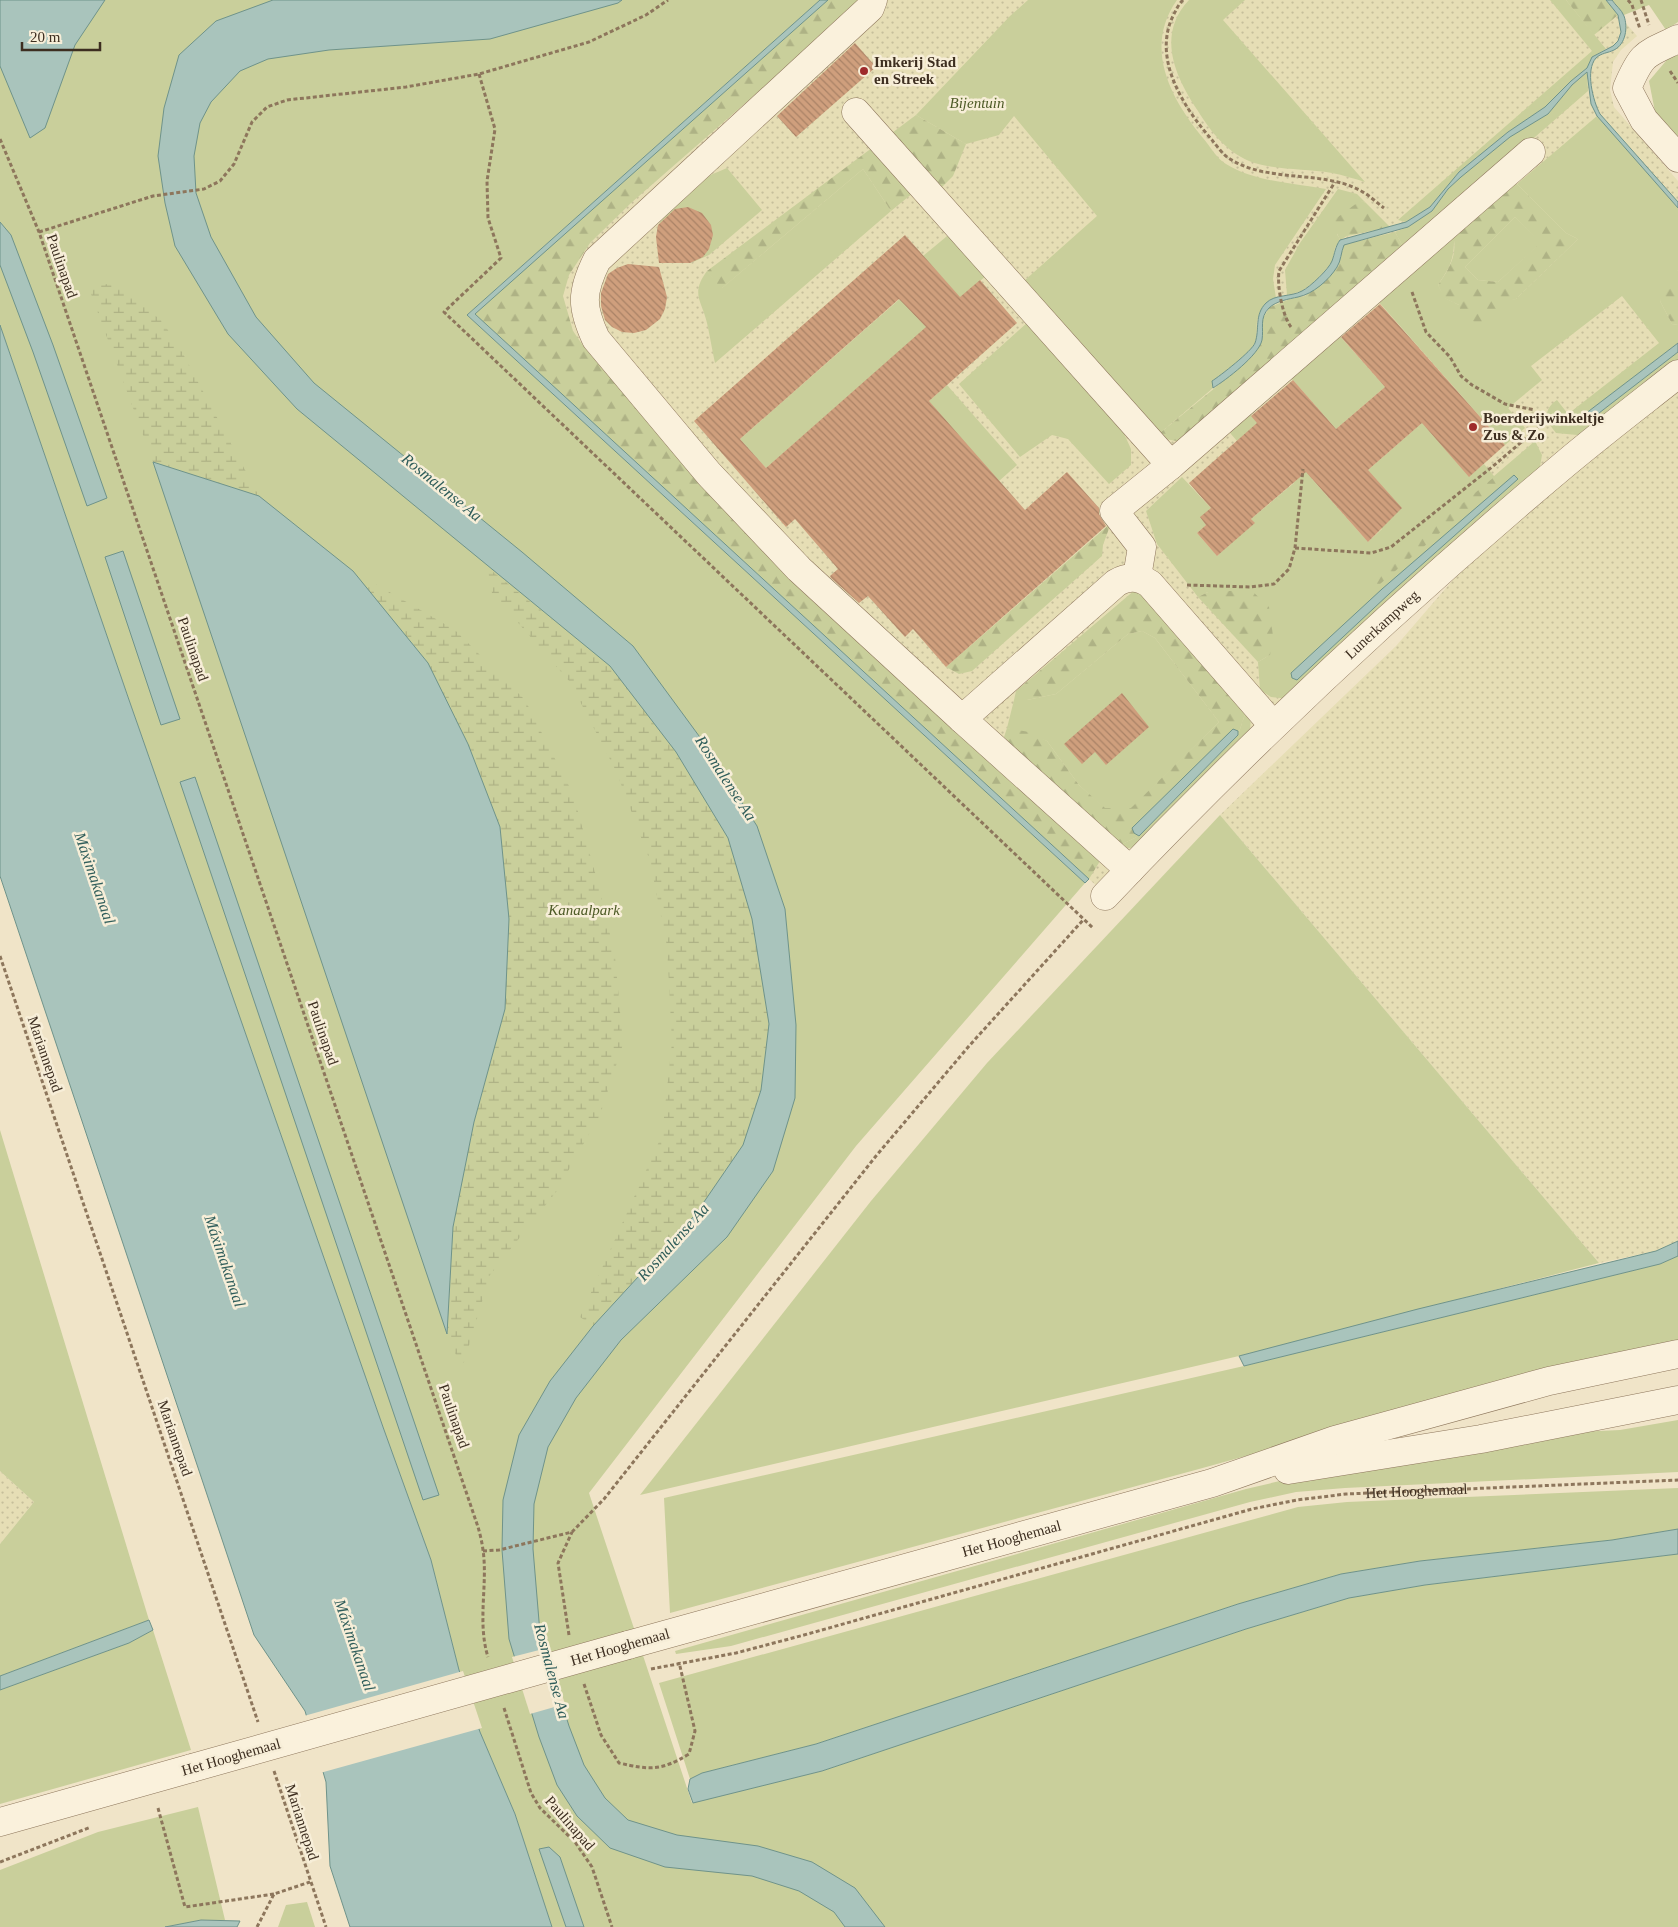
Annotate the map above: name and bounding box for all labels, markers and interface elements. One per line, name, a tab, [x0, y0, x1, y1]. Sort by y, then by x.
scale bar	[22, 20, 100, 52]
text: 20 m	[30, 29, 61, 45]
place label: Imkerij Stad en Streek	[874, 54, 957, 87]
marker: Imkerij Stad en Streek	[858, 65, 870, 77]
park label: Bijentuin	[950, 95, 1005, 111]
street label: Paulinapad	[44, 232, 81, 301]
place label: Boerderijwinkeltje Zus & Zo	[1483, 410, 1604, 443]
marker: Boerderijwinkeltje Zus & Zo	[1467, 421, 1479, 433]
water label: Rosmalense Aa	[398, 449, 485, 524]
street label: Lunerkampweg	[1342, 586, 1422, 662]
street label: Paulinapad	[175, 615, 212, 684]
water label: Rosmalense Aa	[692, 731, 760, 824]
water label: Máximakanaal	[71, 829, 119, 927]
park label: Kanaalpark	[547, 902, 620, 918]
street label: Paulinapad	[305, 999, 342, 1068]
street label: Mariannepad	[25, 1014, 66, 1094]
water label: Rosmalense Aa	[633, 1200, 712, 1285]
water label: Máximakanaal	[201, 1212, 249, 1310]
street label: Paulinapad	[436, 1382, 473, 1451]
street label: Mariannepad	[155, 1398, 196, 1478]
street label: Het Hooghemaal	[1365, 1481, 1468, 1501]
street label: Het Hooghemaal	[960, 1517, 1063, 1560]
water label: Máximakanaal	[331, 1596, 379, 1694]
water label: Rosmalense Aa	[531, 1621, 573, 1720]
street label: Het Hooghemaal	[569, 1625, 671, 1669]
street label: Het Hooghemaal	[180, 1735, 282, 1779]
street label: Mariannepad	[282, 1782, 322, 1863]
street label: Paulinapad	[542, 1793, 598, 1854]

